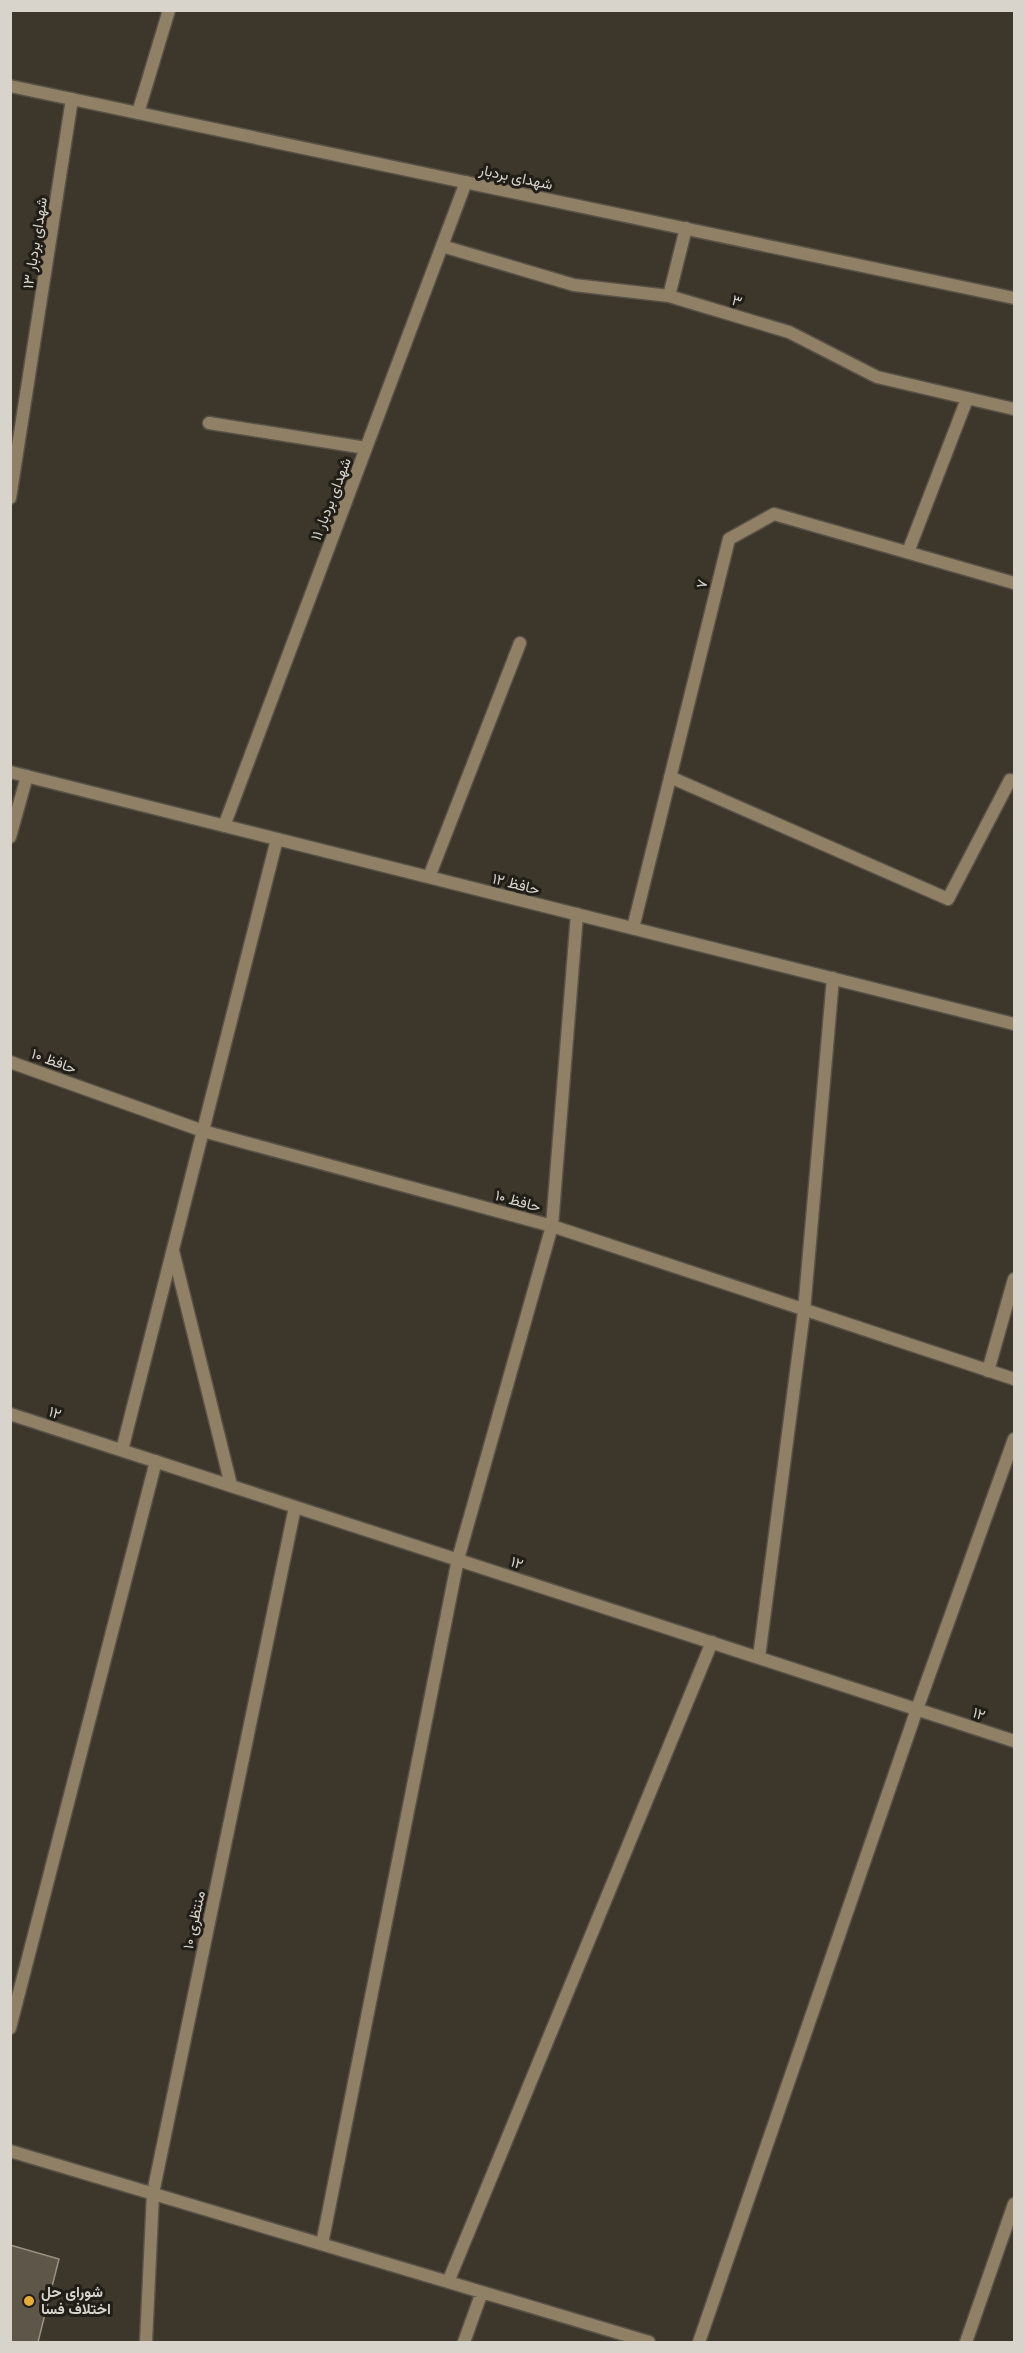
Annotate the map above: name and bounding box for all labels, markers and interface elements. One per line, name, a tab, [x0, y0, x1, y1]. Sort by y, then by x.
street label: شهدای بردبار	[476, 160, 555, 195]
street label: شهدای بردبار ۱۳	[19, 196, 52, 290]
street label: ۳	[730, 291, 744, 311]
street label: شهدای بردبار ۱۱	[307, 455, 356, 543]
street label: ۷	[692, 577, 712, 590]
street label: حافظ ۱۲	[490, 869, 542, 899]
street label: حافظ ۱۰	[29, 1045, 79, 1077]
street label: حافظ ۱۰	[493, 1186, 543, 1216]
street label: ۱۲	[46, 1403, 64, 1423]
street label: ۱۲	[508, 1553, 526, 1573]
street label: ۱۲	[970, 1704, 988, 1724]
street label: منتظری ۱۰	[179, 1889, 210, 1951]
place label: شورای حل اختلاف فسا	[41, 2283, 111, 2318]
marker: شورای حل اختلاف فسا	[22, 2294, 36, 2308]

